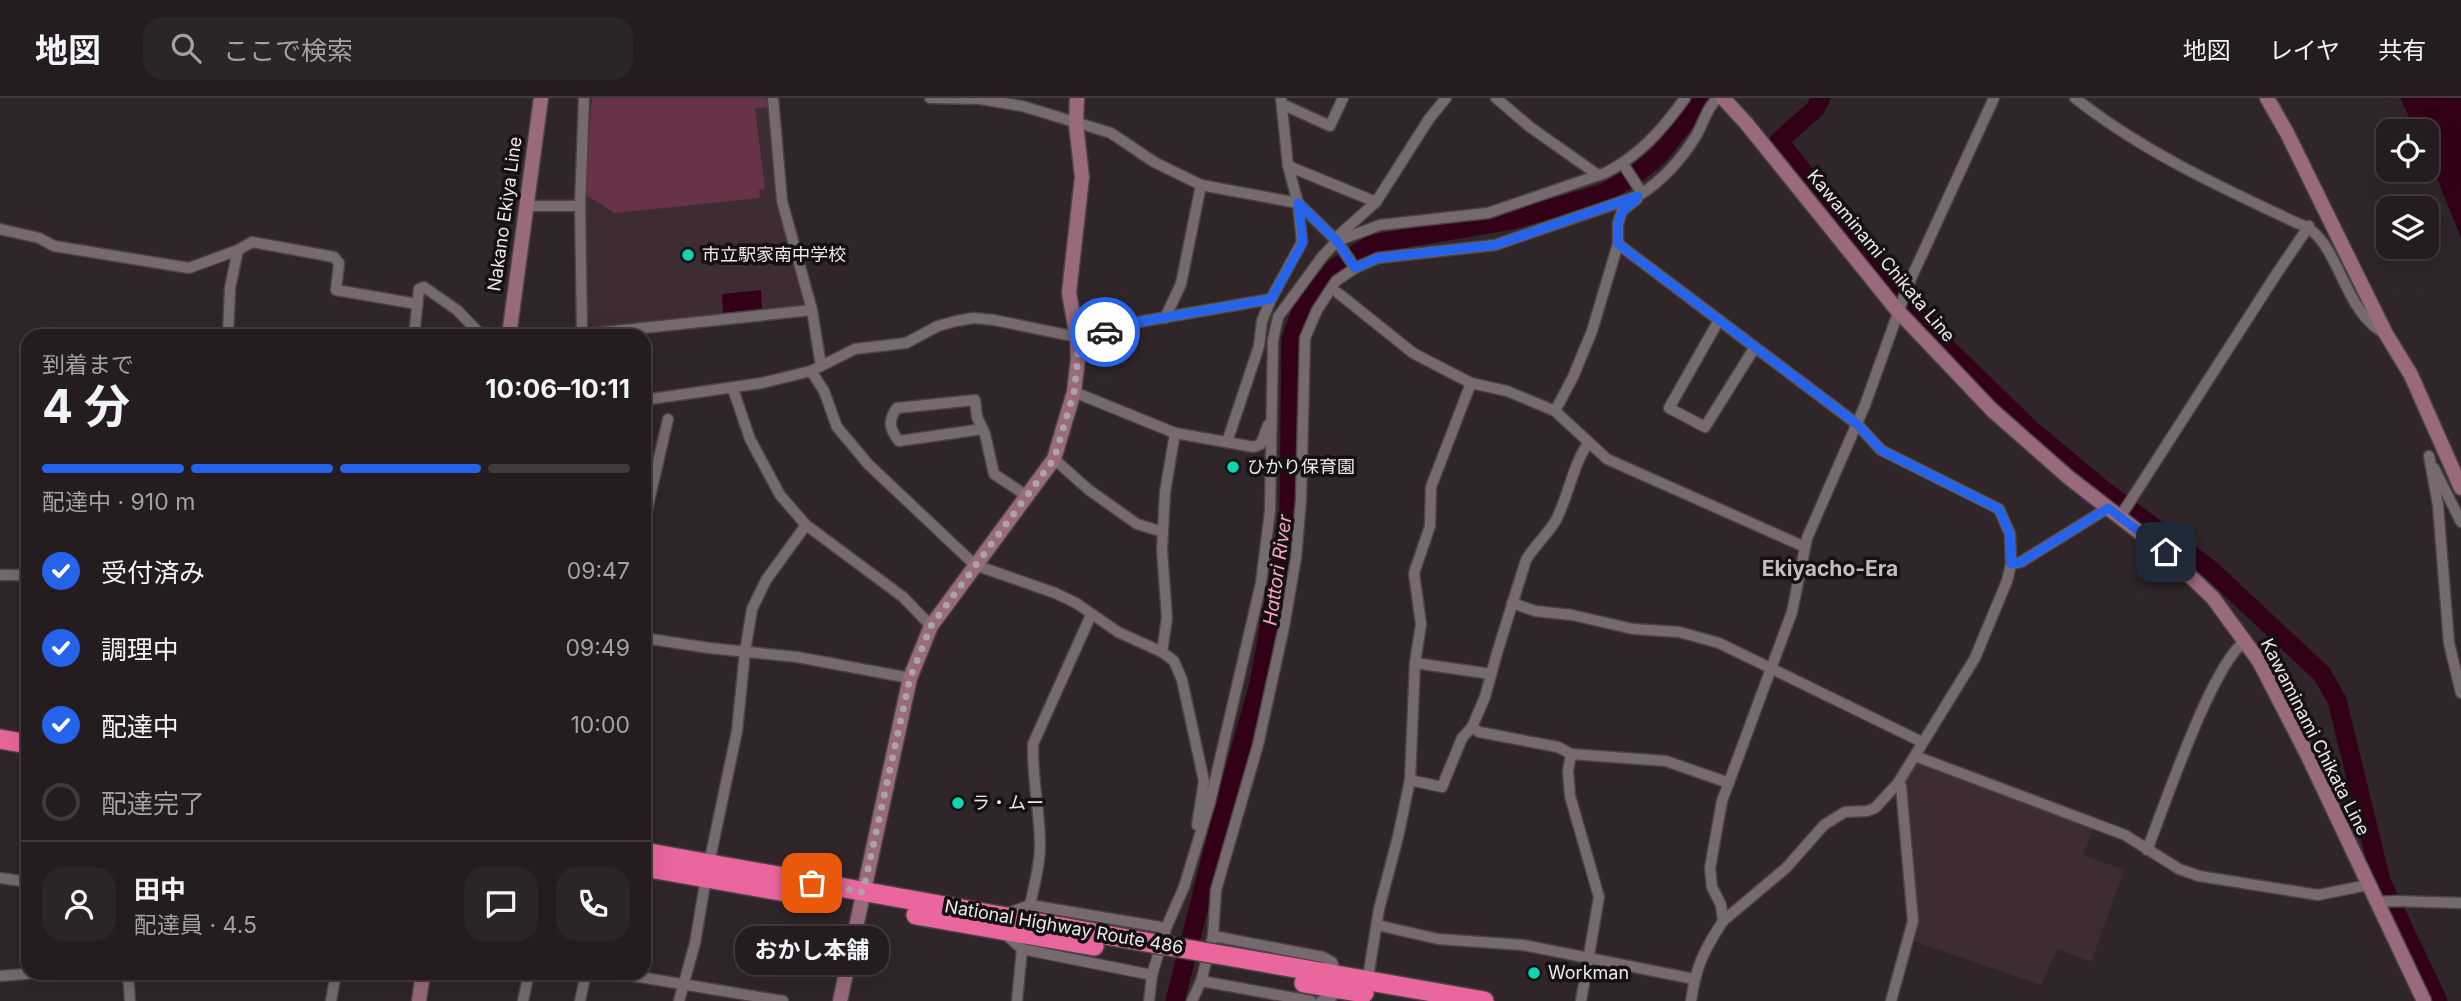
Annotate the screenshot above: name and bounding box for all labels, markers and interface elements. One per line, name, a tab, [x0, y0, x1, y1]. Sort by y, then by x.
search box	[143, 17, 633, 80]
icon: search	[167, 29, 205, 67]
text: 地図	[35, 30, 101, 70]
text: ここで検索	[223, 35, 353, 66]
text: 地図	[2183, 36, 2231, 65]
text: レイヤ	[2269, 36, 2340, 65]
text: 共有	[2378, 36, 2426, 65]
map controls	[2376, 119, 2439, 259]
button: locate	[2376, 119, 2439, 182]
street label: Nakano Ekiya Line	[483, 135, 526, 293]
street label: Kawaminami Chikata Line	[1803, 165, 1960, 346]
button: layers	[2376, 196, 2439, 259]
place label: 市立駅家南中学校	[702, 244, 846, 265]
marker: 市立駅家南中学校	[680, 247, 696, 263]
courier	[1070, 297, 1140, 367]
icon: car	[1086, 313, 1124, 351]
text: 到着まで	[42, 351, 134, 379]
text: 10:06–10:11	[485, 373, 630, 404]
text: 4 分	[42, 378, 130, 434]
place label: ひかり保育園	[1247, 456, 1355, 477]
marker: ひかり保育園	[1225, 459, 1241, 475]
text: 配達中 · 910 m	[42, 488, 195, 516]
water label: Hattori River	[1258, 512, 1297, 627]
pin	[2136, 522, 2196, 582]
icon: home	[2147, 533, 2185, 571]
icon: check	[42, 552, 80, 590]
district label: Ekiyacho-Era	[1762, 556, 1898, 581]
text: 受付済み	[101, 557, 205, 588]
text: 09:47	[567, 557, 630, 585]
icon: check	[42, 629, 80, 667]
text: 調理中	[101, 634, 179, 665]
text: 09:49	[565, 634, 630, 662]
street label: Kawaminami Chikata Line	[2257, 635, 2374, 839]
icon: check	[42, 706, 80, 744]
text: 配達中	[101, 711, 179, 742]
text: 10:00	[570, 711, 630, 739]
text: 配達完了	[101, 788, 205, 819]
place label: ラ・ムー	[972, 792, 1044, 813]
marker: ラ・ムー	[950, 795, 966, 811]
pin	[782, 853, 842, 913]
icon: bag	[793, 864, 831, 902]
button: person	[42, 867, 116, 941]
button: chat	[464, 867, 538, 941]
button: phone	[556, 867, 630, 941]
text: 田中	[134, 874, 186, 905]
street label: National Highway Route 486	[943, 895, 1185, 958]
text: 配達員 · 4.5	[134, 911, 257, 939]
callout: おかし本舗	[735, 925, 889, 974]
text: おかし本舗	[755, 936, 870, 964]
place label: Workman	[1548, 962, 1629, 983]
marker: Workman	[1526, 965, 1542, 981]

